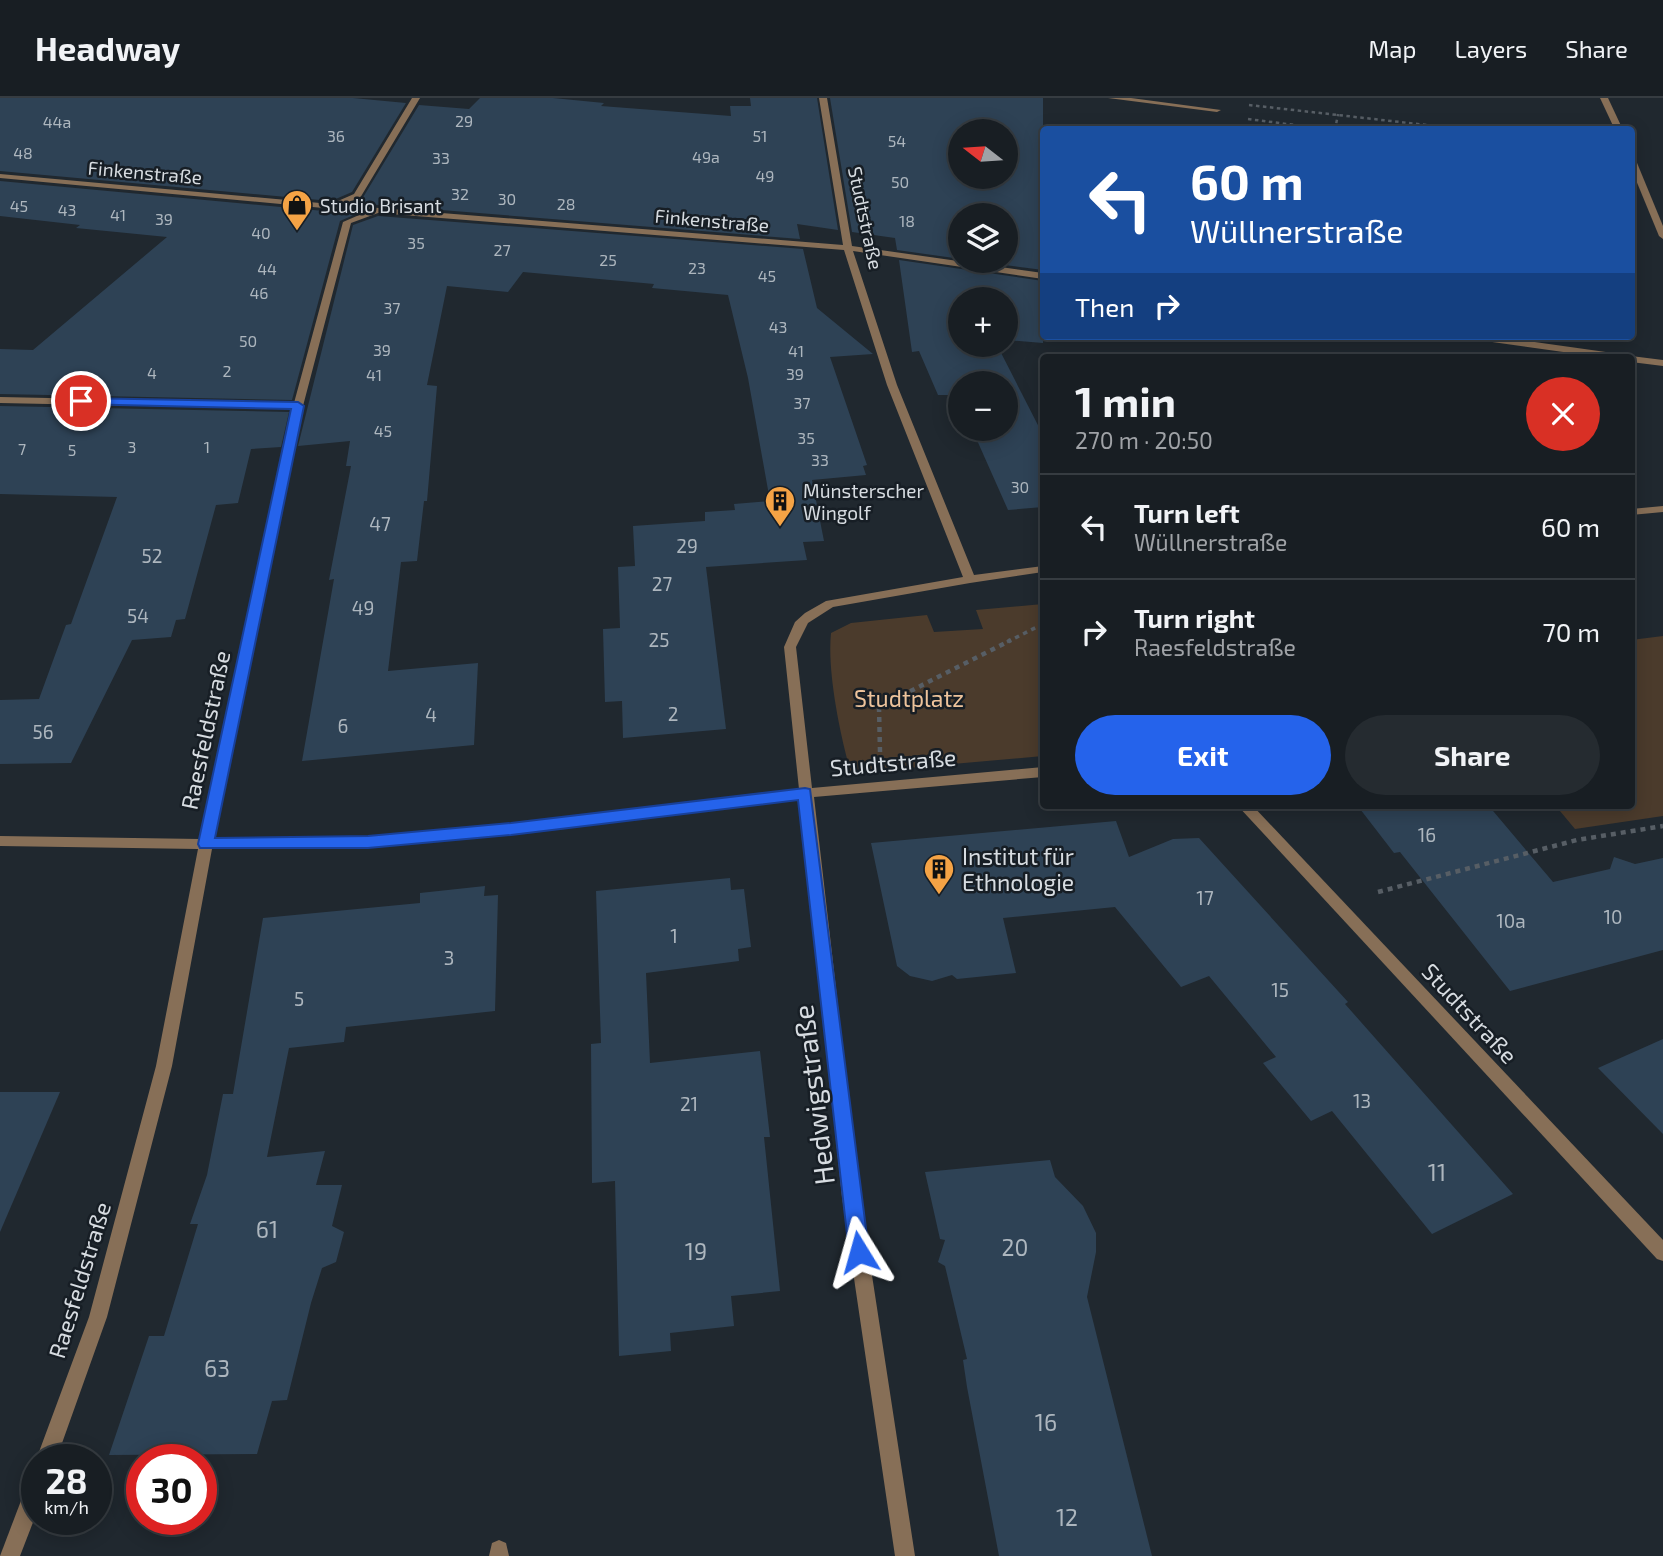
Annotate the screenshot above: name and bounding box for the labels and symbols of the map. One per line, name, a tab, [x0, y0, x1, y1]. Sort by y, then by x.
house number: 29	[455, 111, 473, 130]
house number: 44a	[43, 112, 71, 131]
north arrow	[948, 119, 1018, 189]
house number: 36	[327, 126, 345, 145]
house number: 51	[753, 126, 767, 145]
house number: 54	[888, 131, 906, 150]
house number: 48	[13, 143, 33, 162]
house number: 49a	[692, 147, 720, 166]
house number: 33	[432, 148, 450, 167]
street label: Finkenstraße	[87, 156, 203, 188]
street label: Studtstraße	[844, 164, 888, 272]
house number: 49	[756, 166, 775, 185]
house number: 50	[891, 172, 909, 191]
house number: 32	[451, 184, 469, 203]
shop icon: Studio Brisant	[280, 188, 314, 232]
house number: 30	[498, 189, 516, 208]
place label: Studio Brisant	[320, 194, 442, 217]
house number: 28	[557, 194, 575, 213]
house number: 45	[10, 196, 28, 215]
house number: 43	[58, 200, 76, 219]
street label: Finkenstraße	[654, 204, 770, 236]
house number: 41	[110, 205, 126, 224]
house number: 39	[155, 209, 173, 228]
house number: 18	[899, 211, 915, 230]
house number: 40	[251, 223, 271, 242]
house number: 35	[407, 233, 425, 252]
house number: 27	[493, 240, 511, 259]
house number: 25	[599, 250, 617, 269]
house number: 23	[688, 258, 706, 277]
house number: 44	[257, 259, 277, 278]
house number: 45	[758, 266, 776, 285]
house number: 46	[250, 283, 269, 302]
house number: 37	[383, 298, 401, 317]
house number: 43	[769, 317, 787, 336]
house number: 50	[239, 331, 257, 350]
house number: 39	[373, 340, 391, 359]
house number: 41	[788, 341, 804, 360]
house number: 2	[223, 361, 232, 380]
house number: 4	[147, 363, 157, 382]
house number: 39	[786, 364, 804, 383]
house number: 41	[366, 365, 382, 384]
pin	[51, 371, 111, 431]
house number: 37	[793, 393, 811, 412]
house number: 45	[374, 421, 392, 440]
house number: 35	[797, 428, 815, 447]
house number: 3	[128, 437, 136, 456]
house number: 1	[204, 437, 210, 456]
house number: 7	[18, 439, 26, 458]
house number: 5	[68, 440, 76, 459]
house number: 33	[811, 450, 829, 469]
house number: 30	[1011, 477, 1029, 496]
place label: Münsterscher Wingolf	[803, 479, 924, 524]
building icon: Münsterscher Wingolf	[763, 484, 797, 528]
house number: 47	[369, 512, 391, 535]
house number: 29	[676, 534, 698, 557]
house number: 52	[142, 544, 162, 567]
house number: 27	[652, 572, 672, 595]
house number: 49	[352, 596, 374, 619]
house number: 54	[127, 604, 149, 627]
house number: 25	[649, 628, 669, 651]
street label: Raesfeldstraße	[174, 648, 236, 812]
park label: Studtplatz	[854, 684, 964, 712]
house number: 2	[668, 702, 678, 725]
house number: 4	[425, 703, 437, 726]
house number: 6	[338, 714, 348, 737]
house number: 56	[32, 720, 54, 743]
street label: Studtstraße	[829, 743, 957, 781]
house number: 16	[1418, 823, 1436, 846]
place label: Institut für Ethnologie	[962, 842, 1074, 896]
building icon: Institut für Ethnologie	[922, 852, 956, 896]
house number: 17	[1196, 886, 1214, 909]
house number: 10	[1603, 905, 1623, 928]
house number: 10a	[1496, 909, 1526, 932]
house number: 1	[670, 924, 678, 947]
house number: 3	[444, 946, 454, 969]
street label: Studtstraße	[1417, 957, 1523, 1069]
house number: 15	[1271, 978, 1289, 1001]
house number: 5	[294, 987, 304, 1010]
street label: Hedwigstraße	[785, 1003, 841, 1187]
house number: 13	[1353, 1089, 1371, 1112]
house number: 21	[680, 1092, 698, 1115]
house number: 11	[1428, 1158, 1446, 1186]
street label: Raesfeldstraße	[42, 1198, 116, 1362]
house number: 61	[256, 1215, 278, 1243]
position arrow	[822, 1215, 896, 1289]
house number: 20	[1002, 1233, 1028, 1261]
house number: 19	[685, 1237, 707, 1265]
house number: 63	[204, 1354, 230, 1382]
house number: 16	[1035, 1408, 1057, 1436]
speed limit sign: 30	[126, 1444, 217, 1535]
house number: 12	[1056, 1503, 1078, 1531]

